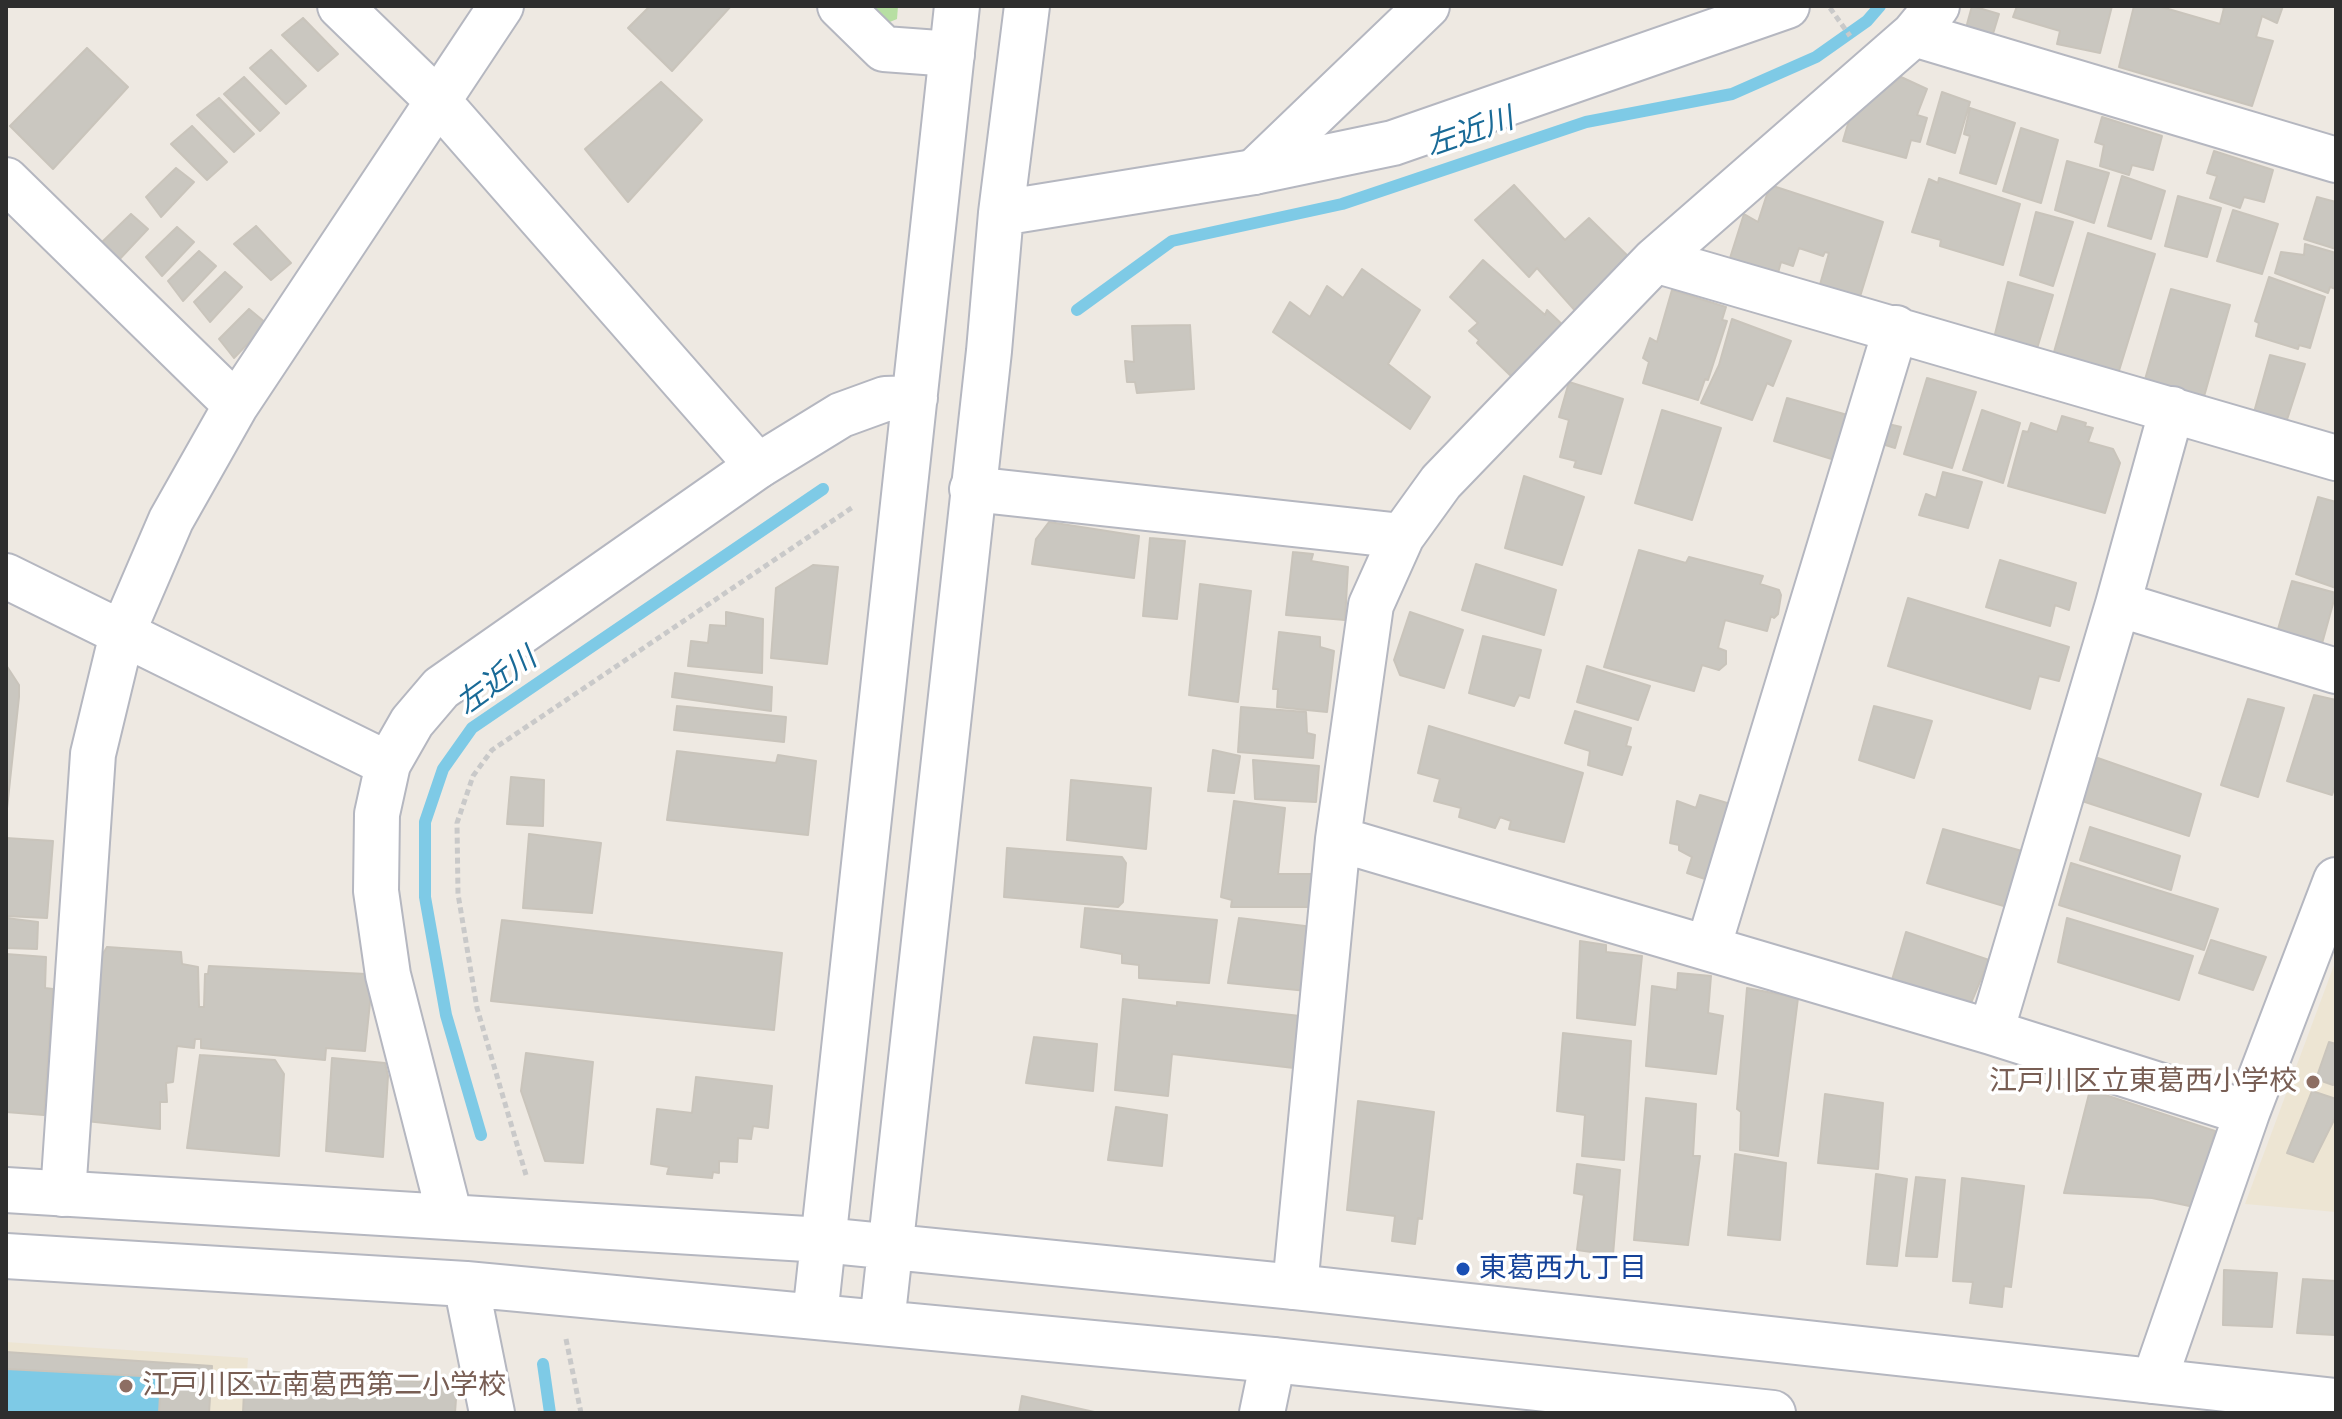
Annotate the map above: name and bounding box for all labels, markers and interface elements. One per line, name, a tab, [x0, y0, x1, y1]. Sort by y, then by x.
water label: 左近川	[1422, 101, 1518, 165]
water label: 左近川	[450, 641, 544, 723]
place label: 江戸川区立東葛西小学校	[1989, 1065, 2297, 1099]
marker: 江戸川区立東葛西小学校	[2304, 1073, 2322, 1091]
place label: 東葛西九丁目	[1479, 1252, 1647, 1286]
marker: 東葛西九丁目	[1454, 1260, 1472, 1278]
place label: 江戸川区立南葛西第二小学校	[142, 1369, 506, 1403]
marker: 江戸川区立南葛西第二小学校	[117, 1377, 135, 1395]

